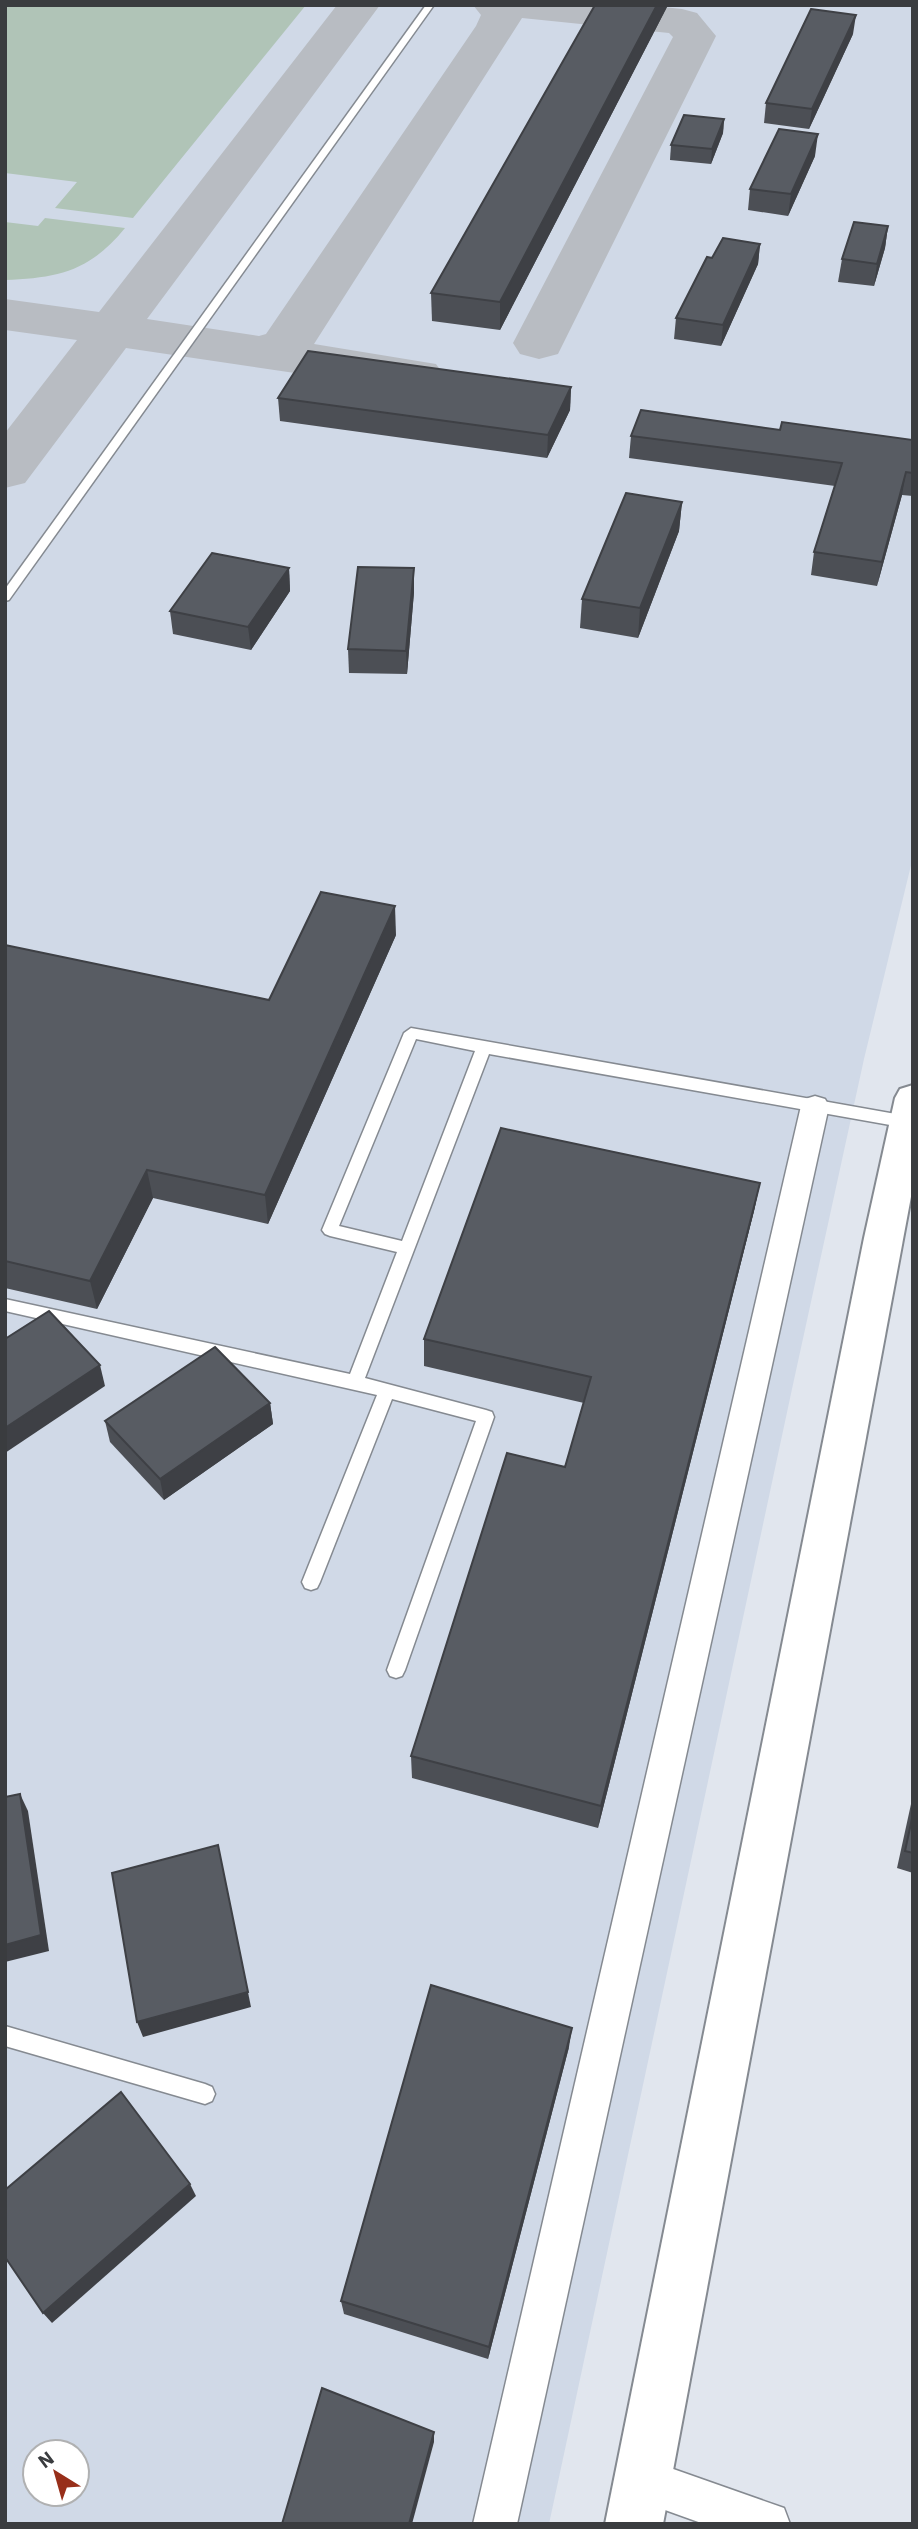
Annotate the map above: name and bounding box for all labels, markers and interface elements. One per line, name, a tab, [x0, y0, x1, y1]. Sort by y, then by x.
north arrow	[21, 2438, 91, 2508]
text: N	[33, 2446, 58, 2473]

